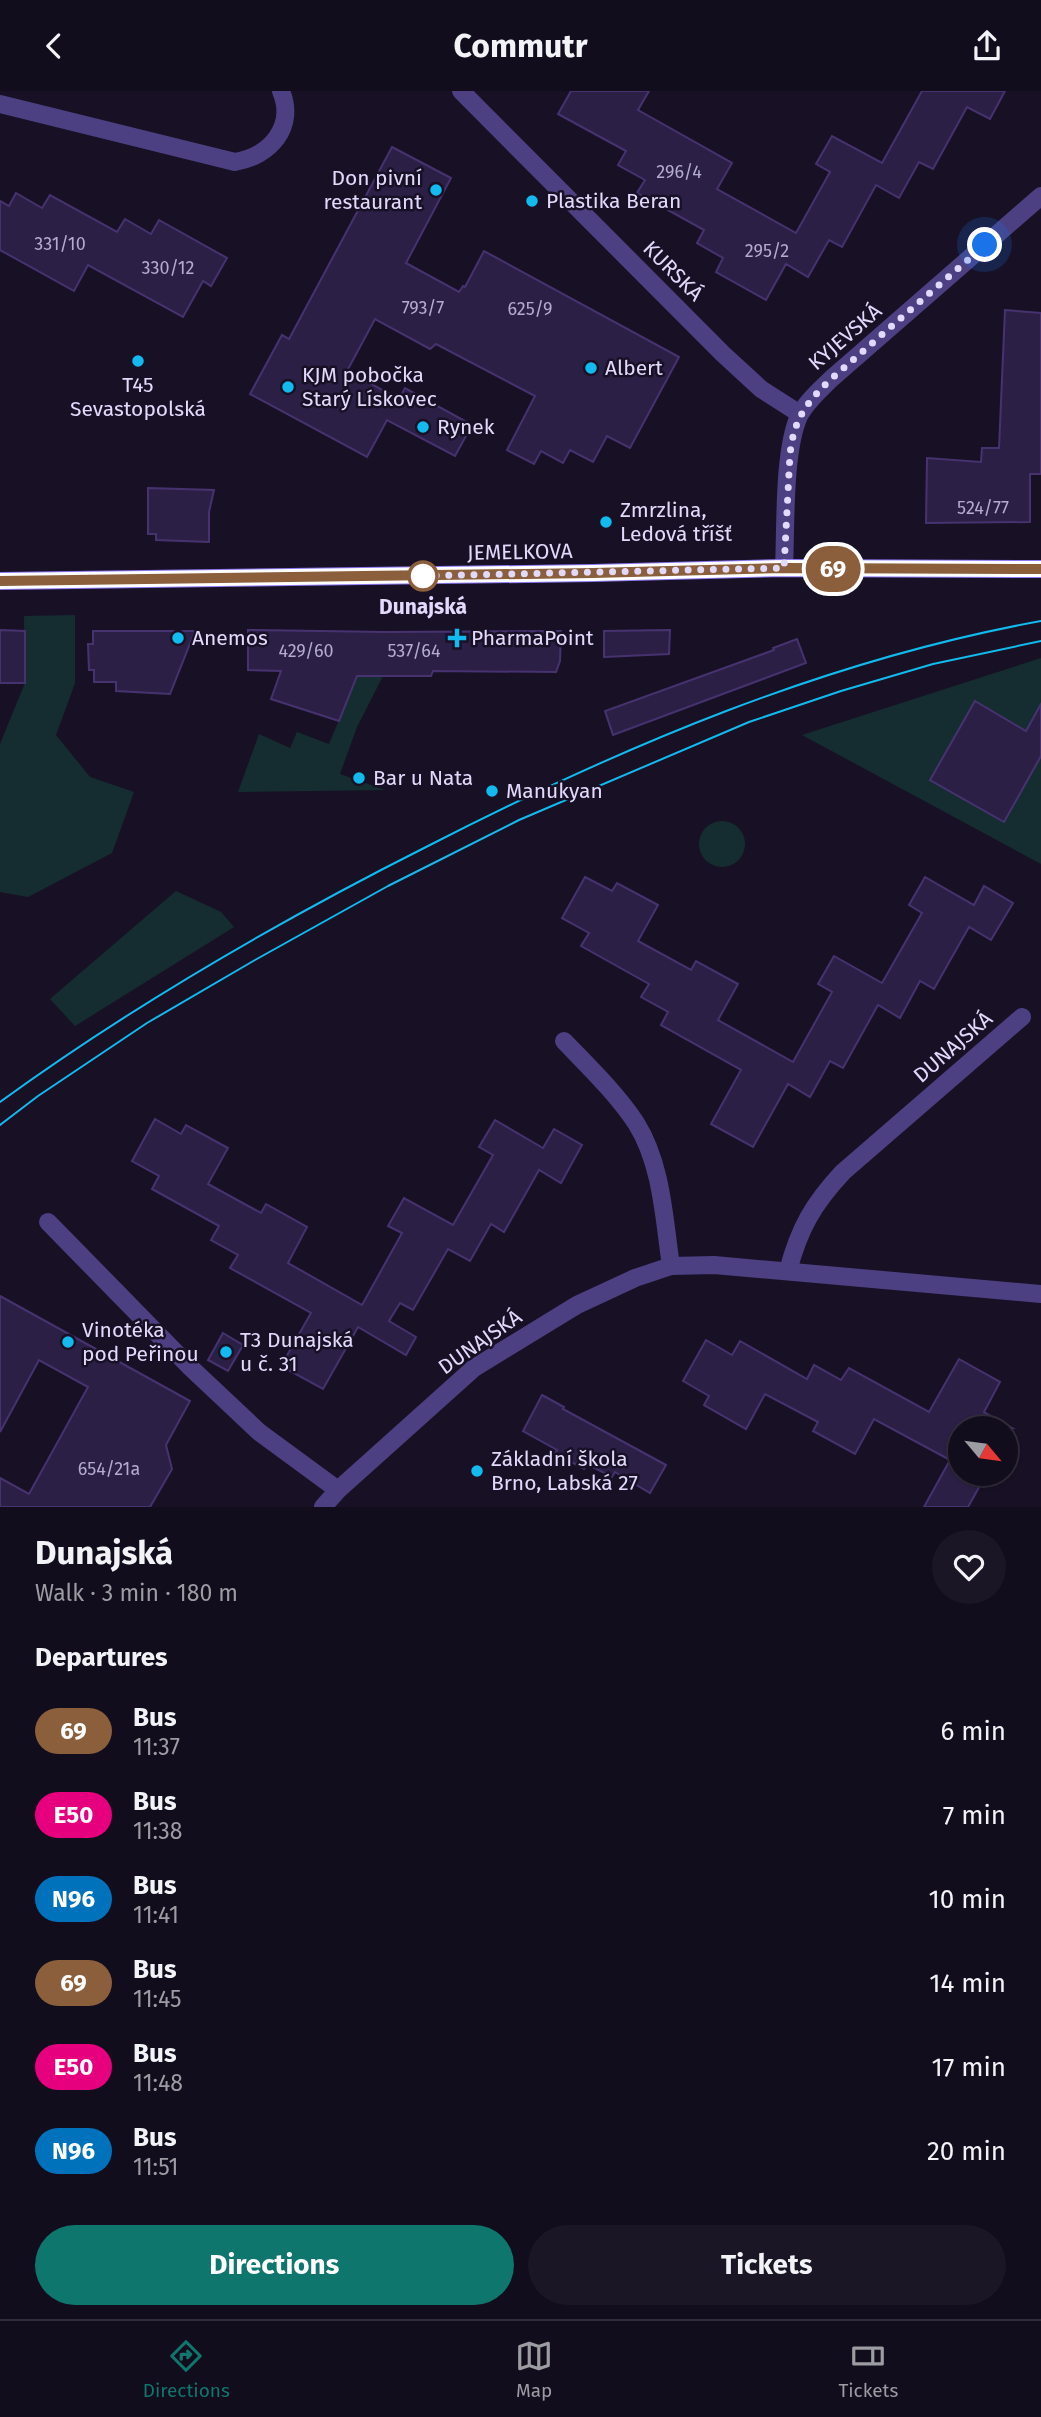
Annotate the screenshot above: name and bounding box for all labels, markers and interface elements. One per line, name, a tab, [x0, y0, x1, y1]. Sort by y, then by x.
icon: back	[35, 27, 73, 65]
text: Commutr	[453, 27, 588, 65]
icon: share	[968, 27, 1006, 65]
house number: 296/4	[656, 161, 702, 183]
place label: Don pivní restaurant	[324, 165, 422, 215]
marker: Don pivní restaurant	[428, 182, 444, 198]
place label: Plastika Beran	[546, 188, 681, 214]
marker: Plastika Beran	[524, 193, 540, 209]
your location	[967, 227, 1002, 262]
house number: 331/10	[34, 233, 86, 255]
street label: KURSKÁ	[637, 235, 709, 307]
house number: 295/2	[745, 240, 789, 262]
house number: 330/12	[142, 257, 195, 279]
house number: 793/7	[402, 297, 444, 319]
house number: 625/9	[507, 298, 553, 320]
street label: KYJEVSKÁ	[803, 298, 887, 376]
marker: T45 Sevastopolská	[130, 353, 146, 369]
place label: Albert	[605, 355, 663, 381]
marker: Albert	[583, 360, 599, 376]
place label: KJM pobočka Starý Lískovec	[302, 362, 437, 412]
place label: T45 Sevastopolská	[70, 372, 206, 422]
marker: KJM pobočka Starý Lískovec	[280, 379, 296, 395]
place label: Rynek	[437, 414, 495, 440]
marker: Rynek	[415, 419, 431, 435]
place label: Zmrzlina, Ledová tříšť	[620, 497, 733, 547]
house number: 524/77	[957, 497, 1009, 519]
marker: Zmrzlina, Ledová tříšť	[598, 514, 614, 530]
street label: JEMELKOVA	[467, 538, 573, 566]
line badge: 69	[802, 546, 864, 592]
text: 69	[820, 555, 846, 583]
marker: Dunajská	[408, 561, 438, 591]
place label: Dunajská	[379, 594, 467, 620]
place label: Anemos	[192, 625, 268, 651]
place label: PharmaPoint	[471, 625, 594, 651]
marker: Anemos	[170, 630, 186, 646]
marker: PharmaPoint	[449, 630, 465, 646]
house number: 429/60	[278, 640, 334, 662]
house number: 537/64	[387, 640, 441, 662]
place label: Bar u Nata	[373, 765, 473, 791]
marker: Bar u Nata	[351, 770, 367, 786]
place label: Manukyan	[506, 778, 603, 804]
marker: Manukyan	[484, 783, 500, 799]
street label: DUNAJSKÁ	[908, 1006, 998, 1088]
street label: DUNAJSKÁ	[433, 1304, 527, 1380]
place label: Vinotéka pod Peřinou	[82, 1317, 199, 1367]
place label: T3 Dunajská u č. 31	[240, 1327, 354, 1377]
marker: Vinotéka pod Peřinou	[60, 1334, 76, 1350]
marker: T3 Dunajská u č. 31	[218, 1344, 234, 1360]
north arrow	[948, 1416, 1018, 1486]
map controls	[948, 1416, 1018, 1486]
place label: Základní škola Brno, Labská 27	[491, 1446, 638, 1496]
house number: 654/21a	[78, 1458, 140, 1480]
marker: Základní škola Brno, Labská 27	[469, 1463, 485, 1479]
button: heart	[932, 1530, 1006, 1604]
text: Dunajská	[35, 1533, 173, 1573]
text: Walk · 3 min · 180 m	[35, 1579, 238, 1607]
text: Departures	[35, 1642, 168, 1673]
text: Bus	[133, 1702, 176, 1733]
text: 6 min	[940, 1716, 1006, 1747]
text: 69	[60, 1717, 87, 1745]
text: 11:37	[133, 1733, 180, 1761]
text: Bus	[133, 1786, 176, 1817]
text: 7 min	[943, 1800, 1006, 1831]
text: E50	[54, 1801, 93, 1829]
text: 11:38	[133, 1817, 182, 1845]
text: Bus	[133, 1870, 176, 1901]
text: 10 min	[928, 1884, 1006, 1915]
text: N96	[52, 1885, 95, 1913]
text: 11:41	[133, 1901, 179, 1929]
text: Bus	[133, 1954, 176, 1985]
text: 14 min	[929, 1968, 1006, 1999]
text: 69	[60, 1969, 87, 1997]
text: 11:45	[133, 1985, 182, 2013]
text: Bus	[133, 2038, 176, 2069]
text: 17 min	[931, 2052, 1006, 2083]
text: E50	[54, 2053, 93, 2081]
text: 11:48	[133, 2069, 183, 2097]
text: Bus	[133, 2122, 176, 2153]
text: 20 min	[927, 2136, 1006, 2167]
text: N96	[52, 2137, 95, 2165]
text: 11:51	[133, 2153, 179, 2181]
button: Directions	[35, 2225, 514, 2305]
button: Tickets	[528, 2225, 1006, 2305]
tab: Directions	[143, 2337, 230, 2402]
tab: Map	[515, 2337, 553, 2402]
tab: Tickets	[838, 2337, 898, 2402]

